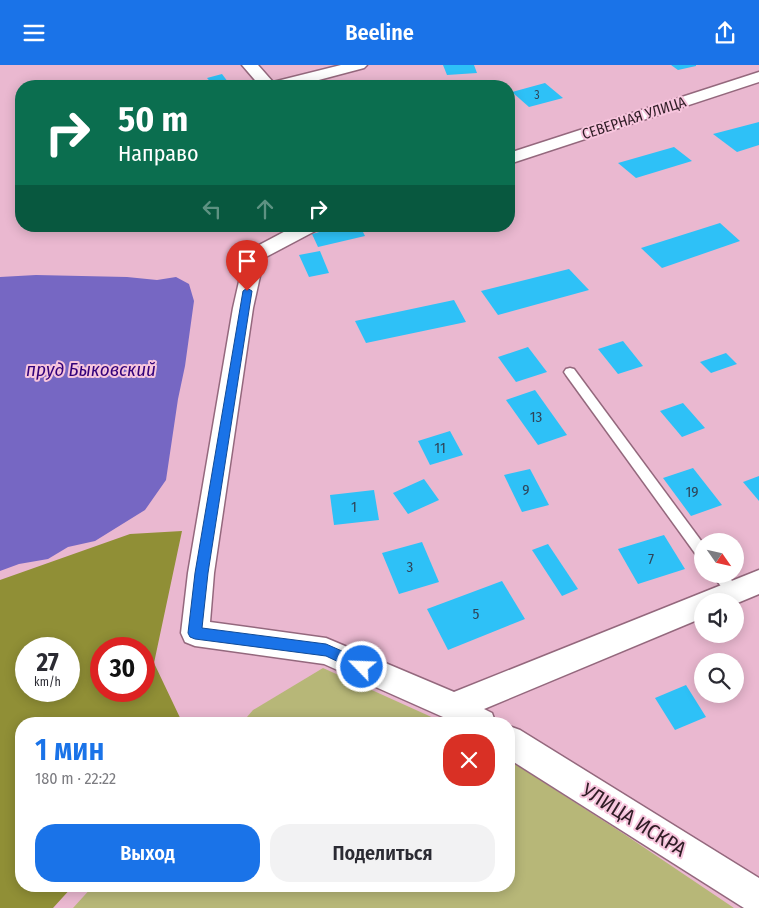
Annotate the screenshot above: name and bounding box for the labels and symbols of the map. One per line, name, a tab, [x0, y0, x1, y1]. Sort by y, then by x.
house number: 3	[534, 88, 540, 102]
street label: СЕВЕРНАЯ УЛИЦА	[580, 93, 688, 143]
pin	[226, 240, 268, 291]
water label: пруд Быковский	[26, 358, 156, 381]
house number: 13	[530, 408, 543, 426]
house number: 11	[434, 439, 446, 457]
house number: 9	[522, 481, 530, 499]
house number: 19	[685, 483, 699, 501]
house number: 1	[351, 498, 357, 516]
north arrow	[694, 533, 744, 583]
house number: 7	[648, 550, 654, 568]
house number: 3	[407, 558, 414, 576]
house number: 5	[473, 605, 480, 623]
speed limit sign: 30	[90, 637, 155, 702]
position arrow	[335, 640, 387, 692]
street label: УЛИЦА ИСКРА	[576, 777, 691, 863]

